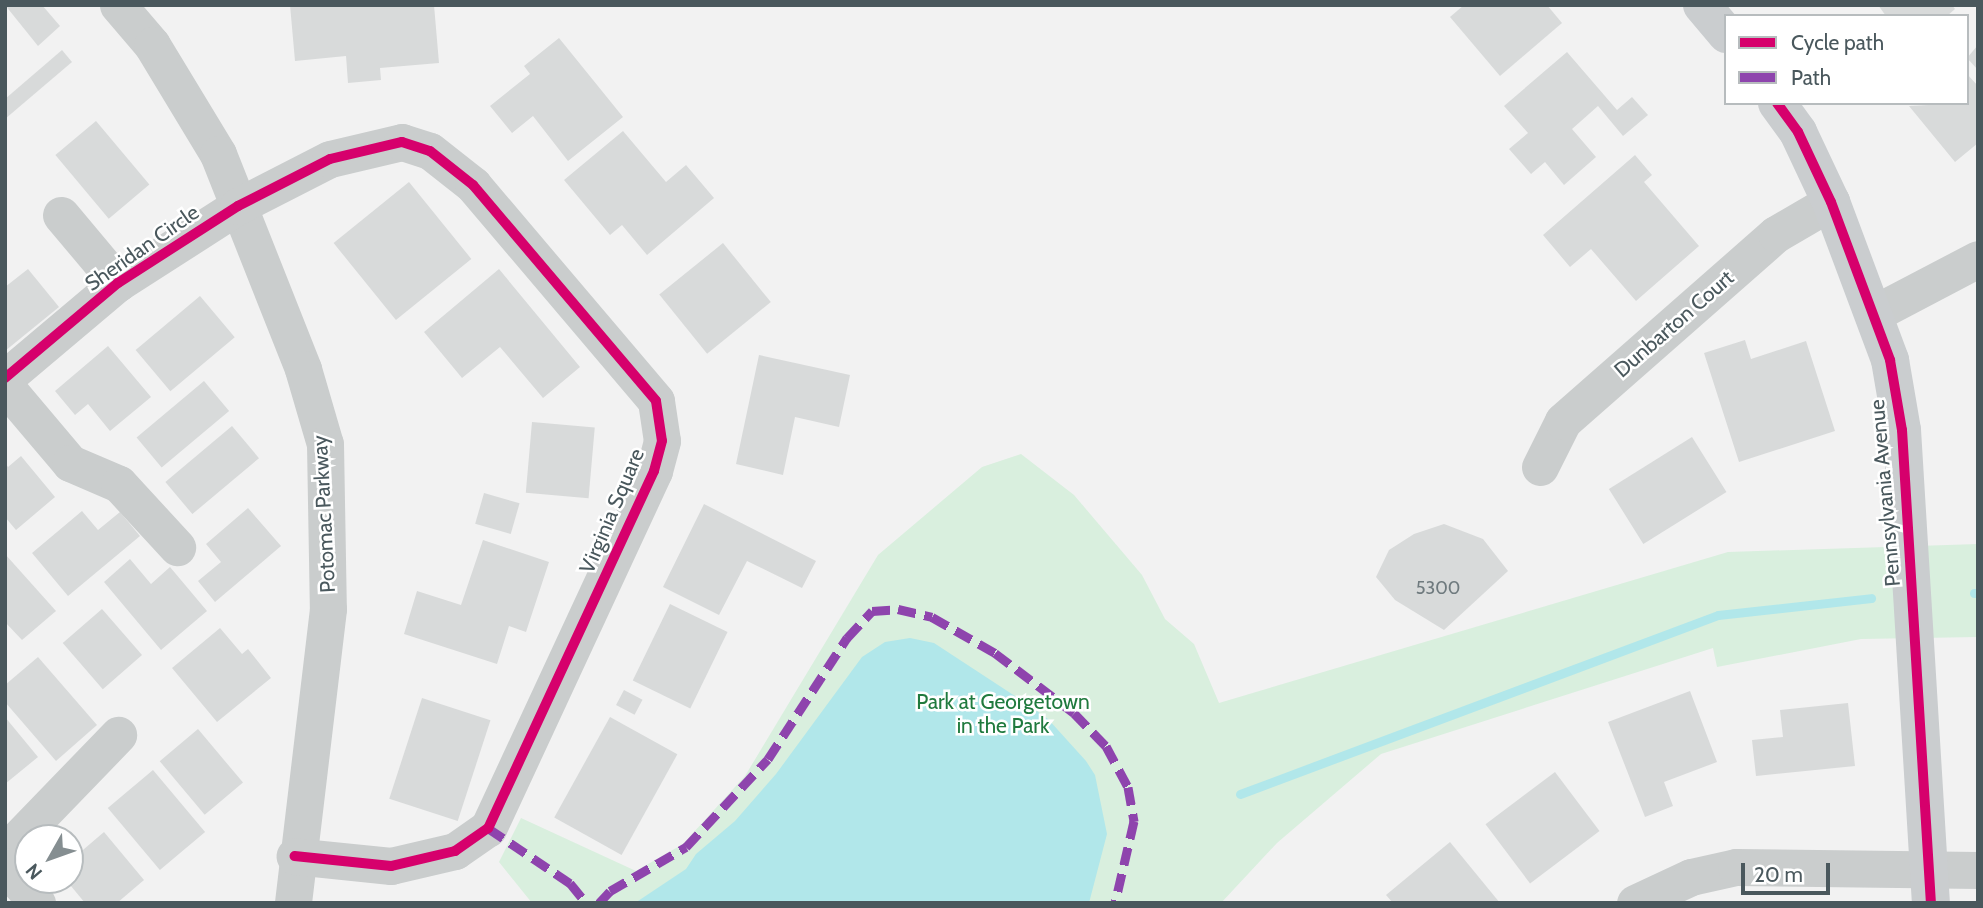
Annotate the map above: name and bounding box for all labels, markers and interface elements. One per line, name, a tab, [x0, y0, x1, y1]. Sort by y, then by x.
legend	[1724, 14, 1969, 105]
text: Cycle path	[1791, 30, 1884, 55]
text: Path	[1791, 65, 1831, 90]
street label: Sheridan Circle	[80, 200, 204, 296]
street label: Dunbarton Court	[1609, 265, 1739, 383]
street label: Pennsylvania Avenue	[1864, 398, 1906, 588]
street label: Potomac Parkway	[307, 435, 341, 593]
street label: Virginia Square	[574, 445, 650, 577]
house number: 5300	[1416, 577, 1460, 599]
park label: Park at Georgetown in the Park	[916, 689, 1090, 739]
north arrow	[14, 824, 84, 894]
scale bar	[1745, 848, 1834, 892]
text: N	[21, 859, 47, 884]
text: 20 m	[1754, 862, 1803, 887]

